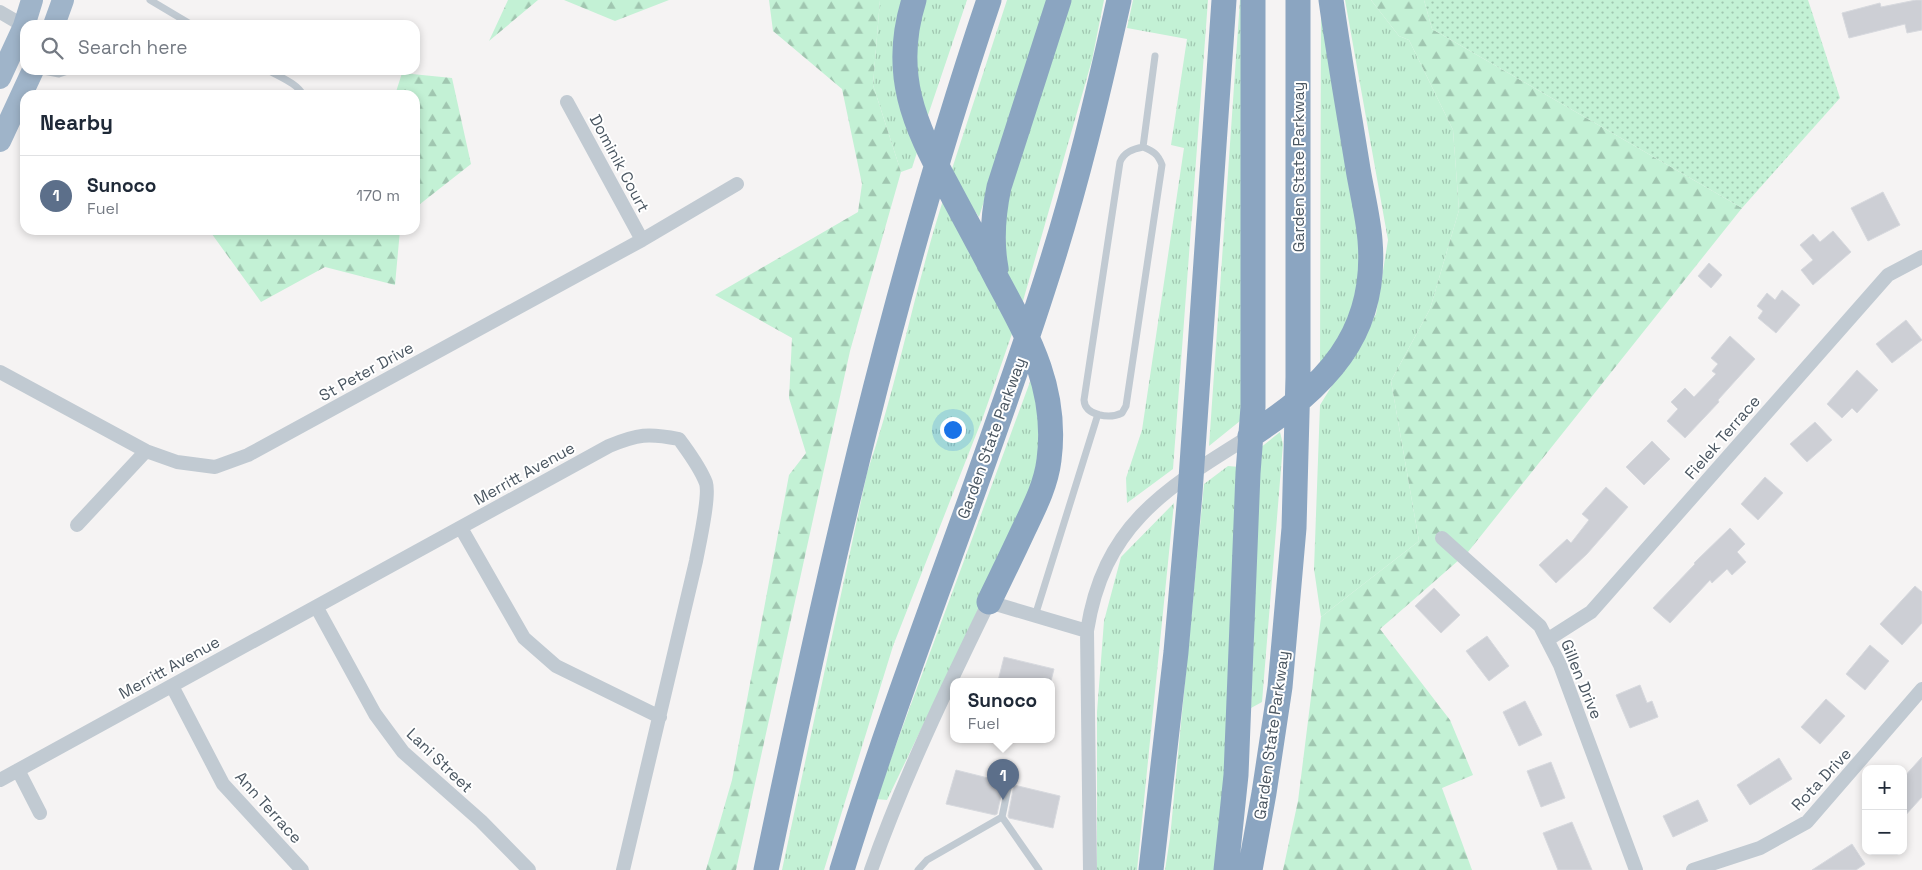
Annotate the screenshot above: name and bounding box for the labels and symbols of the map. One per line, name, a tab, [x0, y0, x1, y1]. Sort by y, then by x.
street label: Garden State Parkway	[1288, 82, 1309, 252]
street label: Dominik Court	[585, 111, 654, 216]
street label: St Peter Drive	[315, 337, 417, 406]
street label: Garden State Parkway	[952, 355, 1030, 522]
street label: Fielek Terrace	[1680, 391, 1765, 484]
your location	[940, 417, 966, 443]
street label: Merritt Avenue	[470, 437, 578, 510]
street label: Merritt Avenue	[115, 631, 223, 704]
street label: Gillen Drive	[1556, 636, 1607, 722]
street label: Garden State Parkway	[1249, 649, 1294, 821]
street label: Lani Street	[402, 723, 477, 797]
street label: Rota Drive	[1787, 743, 1856, 815]
pin: 1	[987, 759, 1019, 800]
street label: Ann Terrace	[231, 767, 307, 848]

